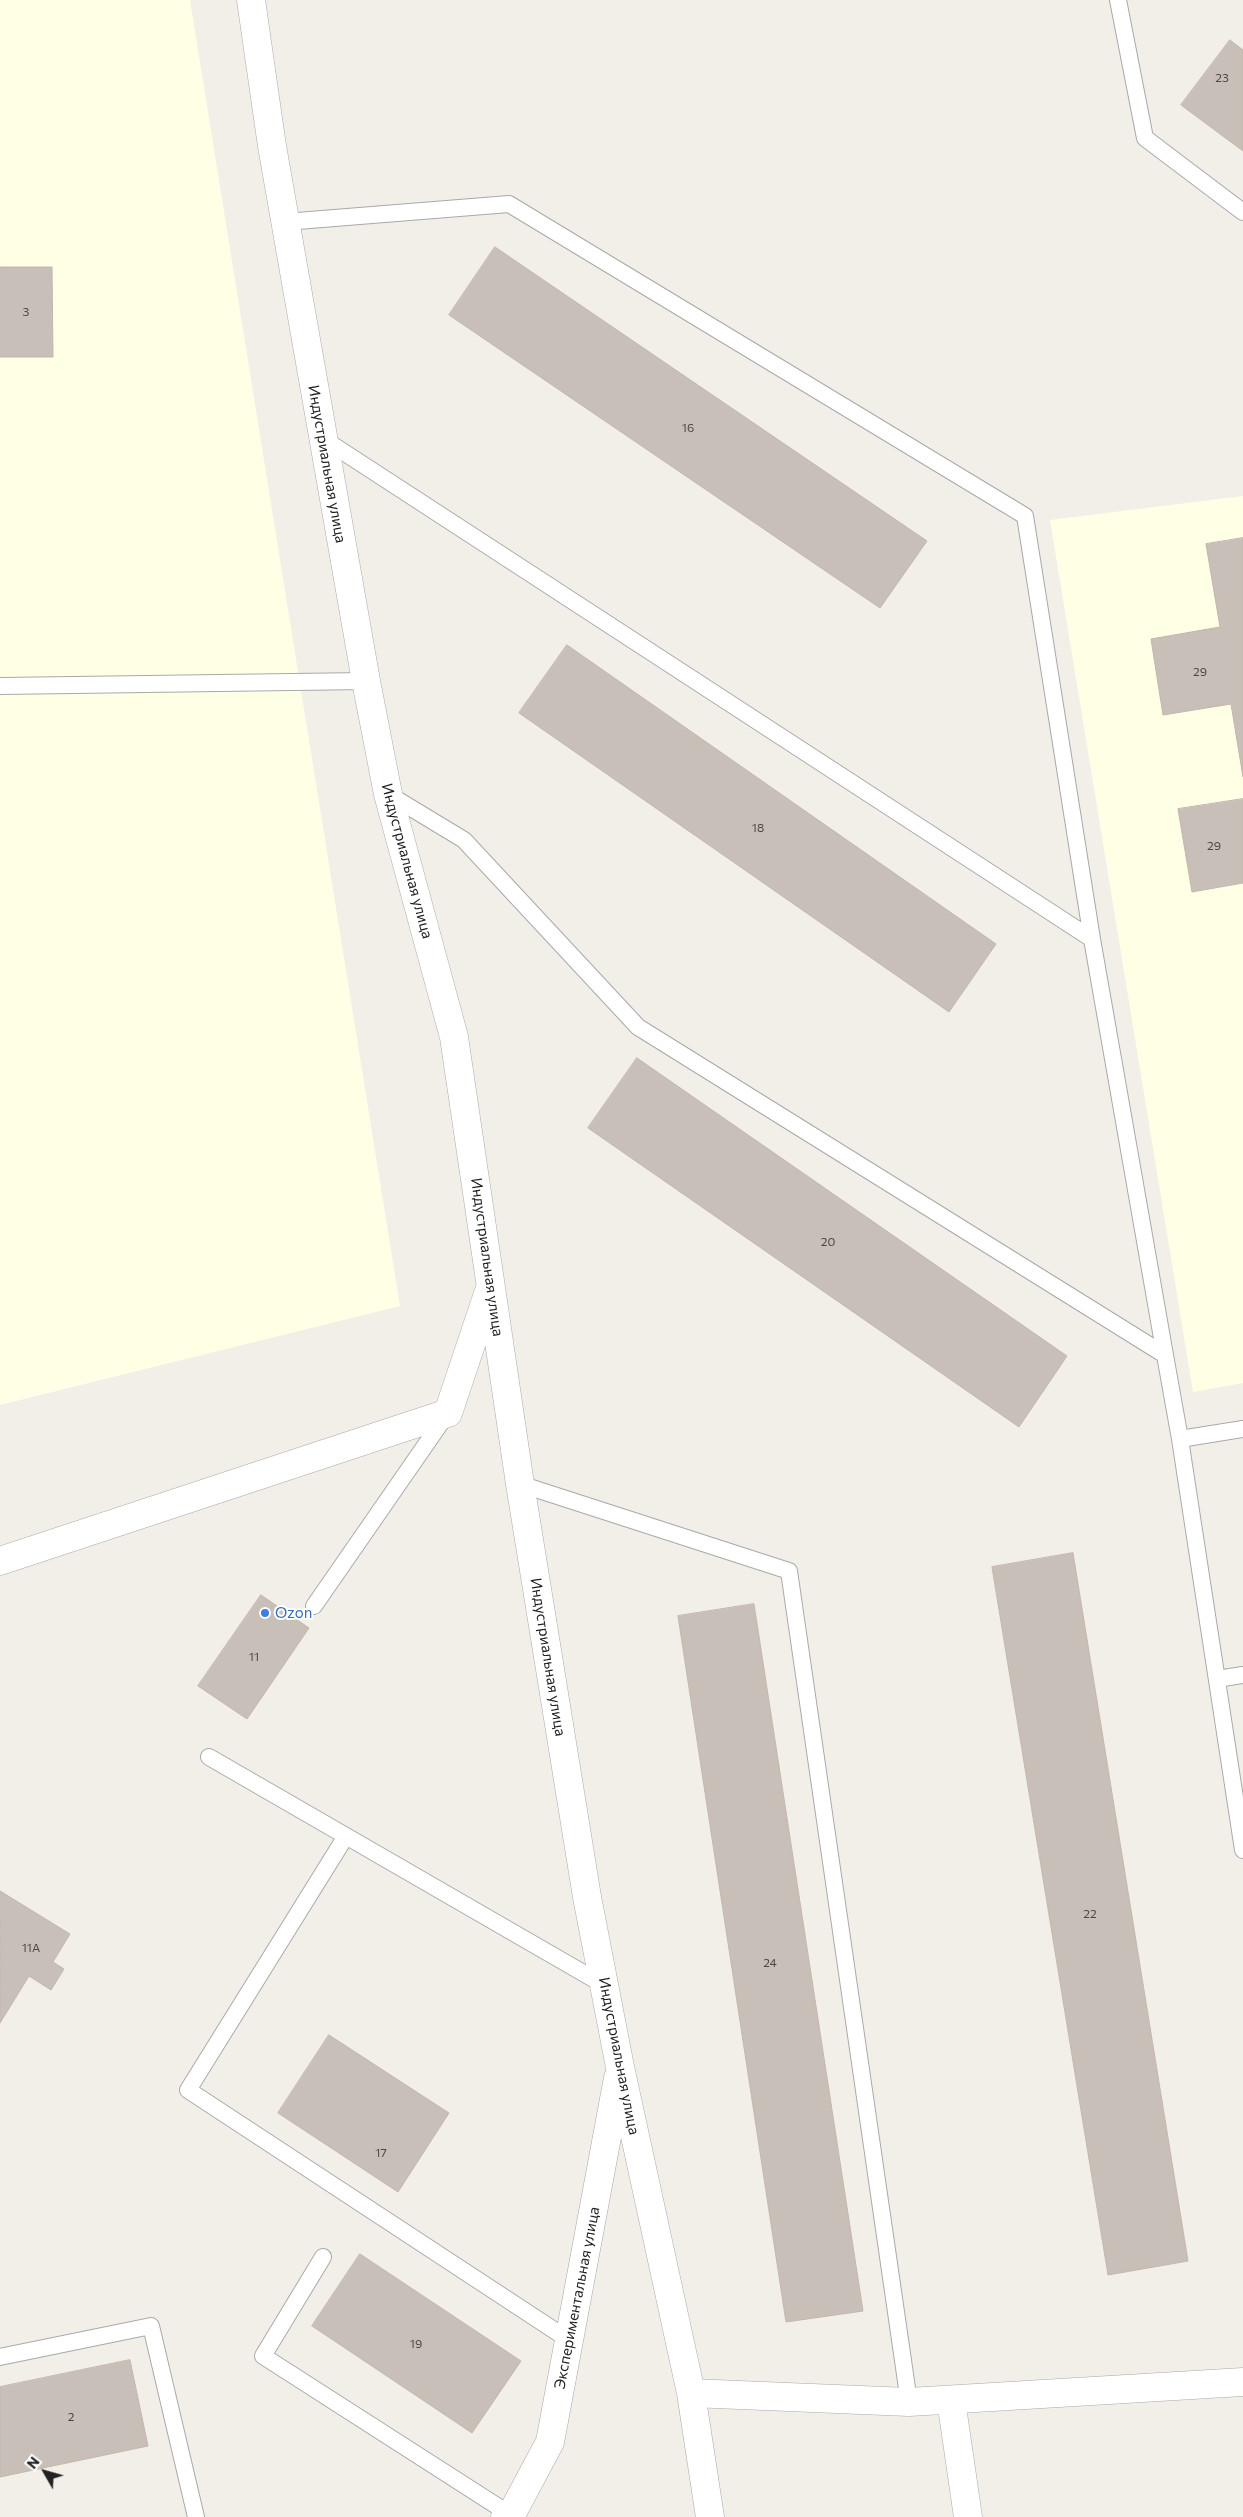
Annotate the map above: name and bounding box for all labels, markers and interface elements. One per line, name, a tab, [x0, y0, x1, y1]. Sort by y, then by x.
house number: 23	[1215, 71, 1229, 85]
house number: 3	[23, 305, 29, 319]
street label: Индустриальная улица	[304, 384, 350, 544]
house number: 16	[682, 421, 694, 435]
house number: 29	[1193, 665, 1207, 679]
street label: Индустриальная улица	[378, 781, 436, 941]
house number: 18	[752, 821, 764, 835]
house number: 29	[1207, 839, 1221, 853]
street label: Индустриальная улица	[467, 1176, 507, 1338]
house number: 20	[821, 1235, 835, 1249]
street label: Индустриальная улица	[527, 1577, 569, 1737]
place label: Ozon	[275, 1604, 312, 1622]
marker: Ozon	[259, 1607, 271, 1619]
house number: 11	[249, 1650, 259, 1664]
house number: 22	[1083, 1907, 1097, 1921]
house number: 11А	[22, 1941, 40, 1955]
house number: 24	[763, 1956, 777, 1970]
street label: Индустриальная улица	[595, 1976, 643, 2136]
house number: 17	[375, 2146, 387, 2160]
street label: Экспериментальная улица	[550, 2205, 604, 2391]
house number: 19	[410, 2337, 422, 2351]
house number: 2	[68, 2410, 74, 2424]
north arrow	[20, 2447, 70, 2497]
text: N	[23, 2453, 43, 2472]

